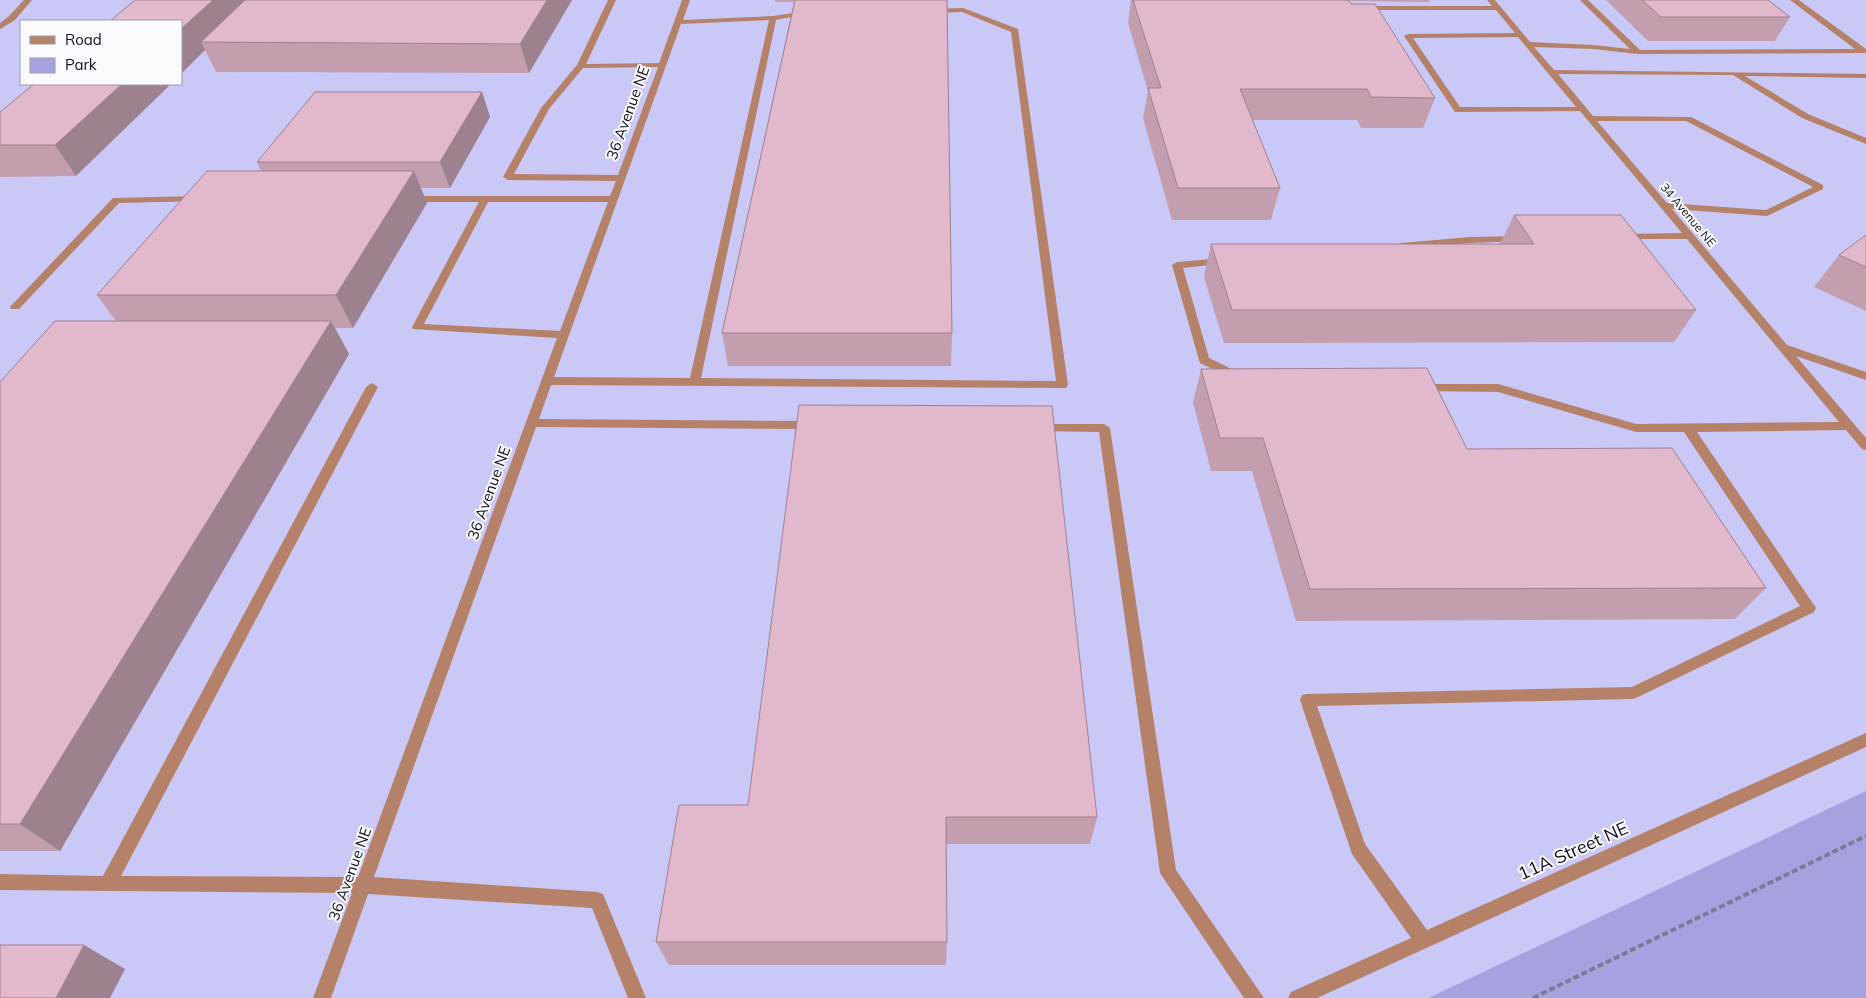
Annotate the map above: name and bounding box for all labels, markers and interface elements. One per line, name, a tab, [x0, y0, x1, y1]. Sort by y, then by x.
legend	[20, 20, 182, 85]
text: Road	[65, 30, 102, 49]
text: Park	[65, 55, 97, 74]
street label: 36 Avenue NE	[602, 63, 653, 162]
street label: 34 Avenue NE	[1657, 180, 1719, 250]
street label: 36 Avenue NE	[463, 443, 514, 542]
street label: 11A Street NE	[1514, 816, 1631, 885]
street label: 36 Avenue NE	[324, 824, 375, 923]

